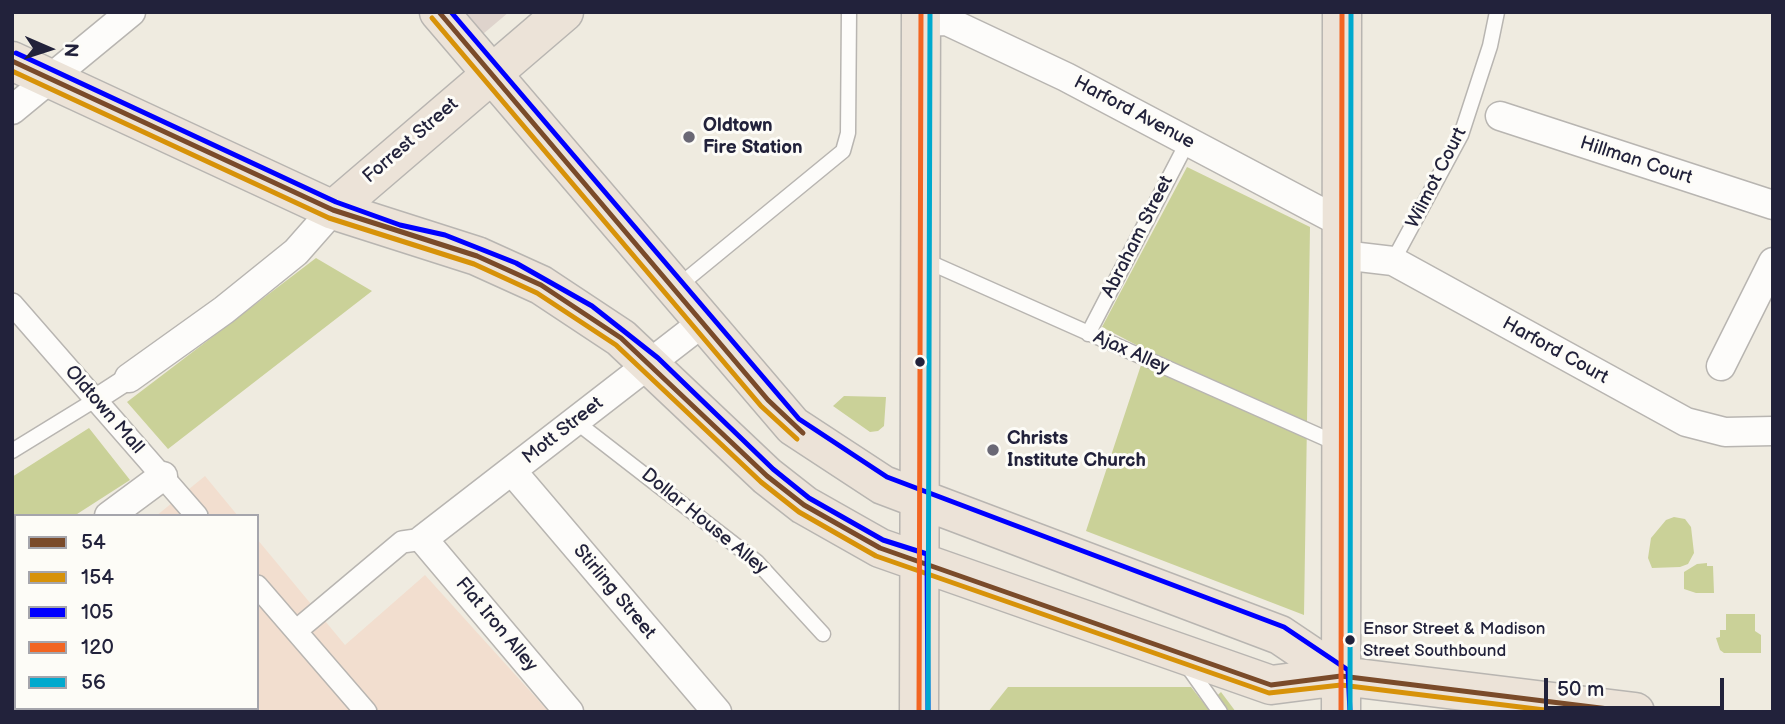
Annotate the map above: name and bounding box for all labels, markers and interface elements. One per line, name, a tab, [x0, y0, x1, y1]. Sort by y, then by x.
north arrow	[14, 14, 84, 84]
text: N	[59, 42, 82, 58]
street label: Harford Avenue	[1070, 72, 1198, 154]
street label: Forrest Street	[359, 93, 463, 189]
place label: Oldtown Fire Station	[703, 115, 803, 159]
street label: Wilmot Court	[1402, 124, 1472, 232]
marker: Oldtown Fire Station	[681, 129, 697, 145]
street label: Hillman Court	[1577, 132, 1695, 190]
street label: Abraham Street	[1097, 172, 1179, 302]
street label: Harford Court	[1498, 313, 1612, 389]
street label: Ajax Alley	[1090, 326, 1172, 380]
unlabelled marker	[913, 355, 927, 369]
street label: Oldtown Mall	[59, 361, 149, 459]
street label: Mott Street	[518, 392, 608, 470]
place label: Christs Institute Church	[1007, 428, 1146, 472]
marker: Christs Institute Church	[985, 442, 1001, 458]
street label: Dollar House Alley	[636, 464, 772, 580]
legend	[14, 514, 259, 710]
text: 54	[81, 530, 106, 555]
street label: Stirling Street	[568, 540, 660, 644]
text: 154	[81, 565, 114, 590]
street label: Flat Iron Alley	[450, 573, 542, 677]
text: 105	[81, 600, 114, 625]
place label: Ensor Street & Madison Street Southbound	[1363, 620, 1545, 660]
marker: Ensor Street & Madison Street Southbound	[1343, 633, 1357, 647]
text: 120	[81, 635, 114, 660]
scale bar	[1547, 664, 1727, 708]
text: 56	[81, 670, 106, 695]
text: 50 m	[1557, 677, 1604, 702]

